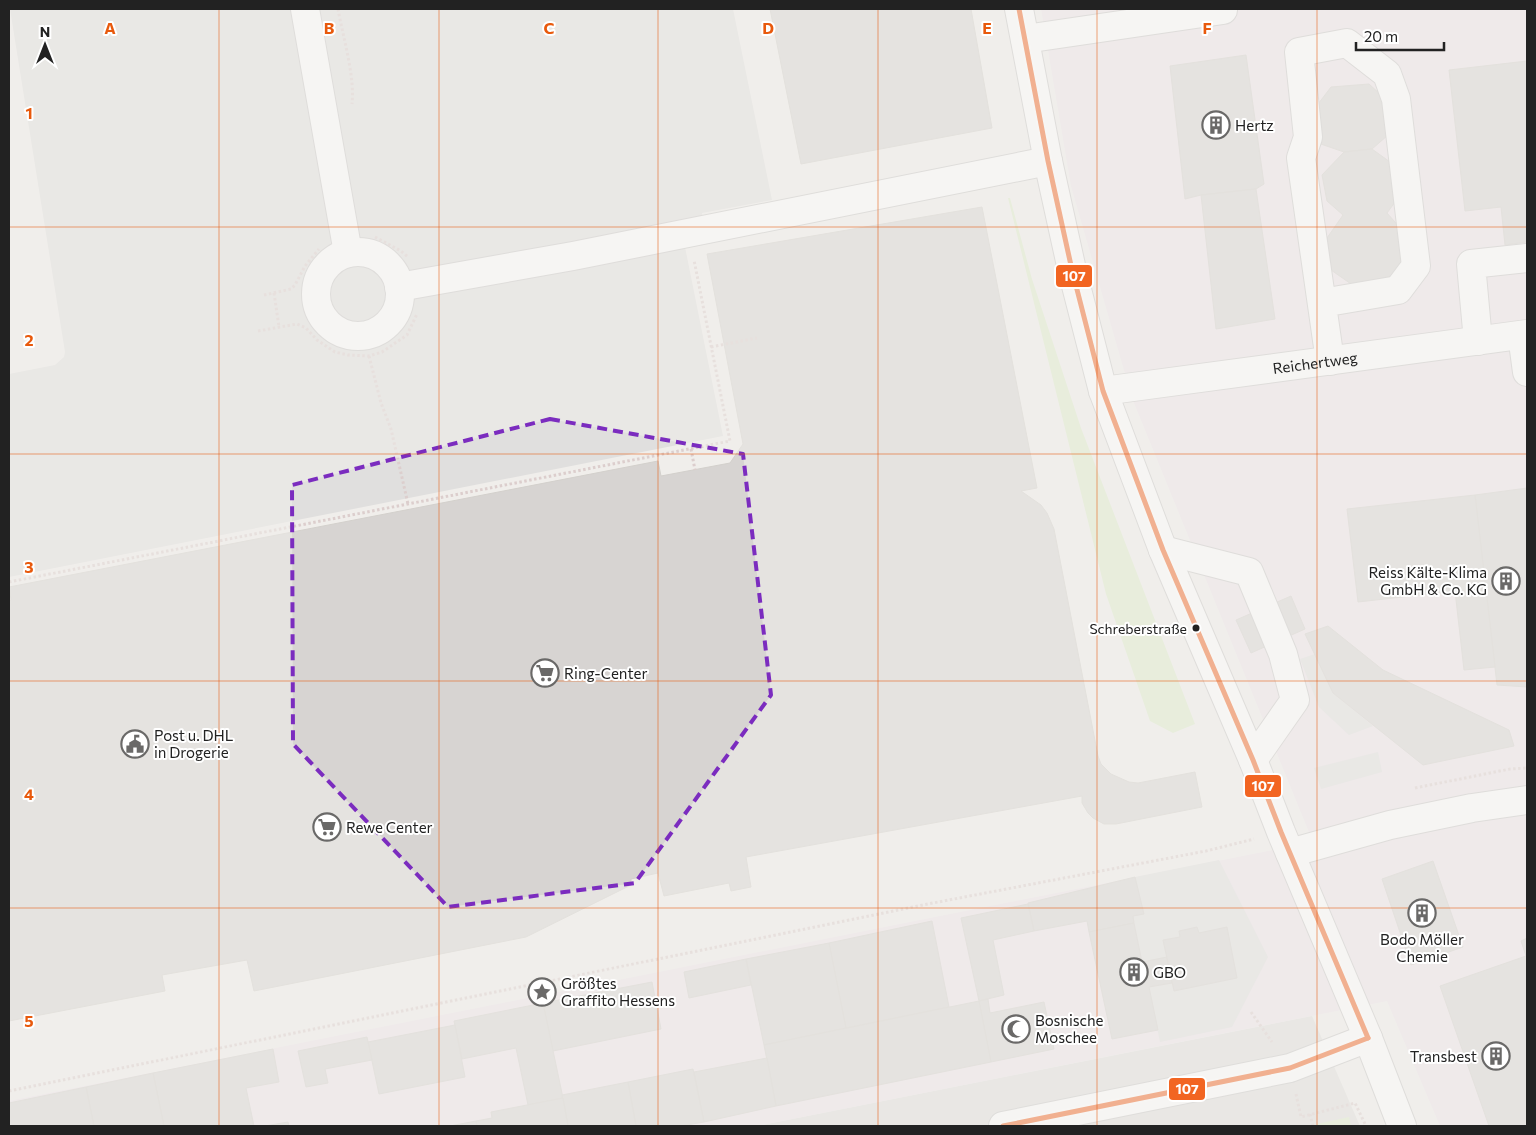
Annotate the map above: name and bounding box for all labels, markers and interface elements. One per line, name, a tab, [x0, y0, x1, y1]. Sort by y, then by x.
text: A	[104, 18, 116, 37]
text: B	[324, 18, 335, 37]
text: C	[544, 18, 555, 37]
text: D	[762, 18, 774, 37]
text: E	[982, 18, 992, 37]
text: F	[1202, 18, 1212, 37]
north arrow	[20, 20, 70, 70]
scale bar	[1356, 20, 1444, 52]
text: N	[40, 23, 50, 40]
text: 20 m	[1364, 27, 1398, 45]
text: 1	[25, 103, 33, 122]
building icon: Hertz	[1201, 110, 1231, 140]
place label: Hertz	[1235, 116, 1274, 134]
line badge: 107	[1055, 264, 1093, 288]
text: 107	[1062, 267, 1086, 284]
text: 2	[24, 330, 34, 349]
street label: Reichertweg	[1272, 348, 1359, 377]
text: 3	[24, 557, 34, 576]
place label: Reiss Kälte-Klima GmbH & Co. KG	[1369, 563, 1487, 598]
building icon: Reiss Kälte-Klima GmbH & Co. KG	[1491, 566, 1521, 596]
place label: Schreberstraße	[1089, 620, 1187, 637]
marker: Schreberstraße	[1191, 623, 1201, 633]
supermarket icon: Ring-Center	[530, 658, 560, 688]
place label: Ring-Center	[564, 664, 647, 682]
place label: Post u. DHL in Drogerie	[154, 726, 234, 761]
public building icon: Post u. DHL in Drogerie	[120, 729, 150, 759]
line badge: 107	[1244, 774, 1282, 798]
text: 107	[1251, 777, 1275, 794]
text: 4	[24, 784, 34, 803]
supermarket icon: Rewe Center	[312, 812, 342, 842]
place label: Rewe Center	[346, 818, 433, 836]
building icon: Bodo Möller Chemie	[1407, 898, 1437, 928]
place label: Bodo Möller Chemie	[1380, 930, 1464, 965]
building icon: GBO	[1119, 957, 1149, 987]
place label: GBO	[1153, 963, 1186, 981]
place label: Größtes Graffito Hessens	[561, 974, 675, 1009]
place icon: Größtes Graffito Hessens	[527, 977, 557, 1007]
text: 5	[24, 1011, 34, 1030]
place label: Bosnische Moschee	[1035, 1011, 1104, 1046]
mosque icon: Bosnische Moschee	[1001, 1014, 1031, 1044]
building icon: Transbest	[1481, 1041, 1511, 1071]
place label: Transbest	[1410, 1047, 1477, 1065]
line badge: 107	[1168, 1077, 1206, 1101]
text: 107	[1175, 1080, 1199, 1097]

